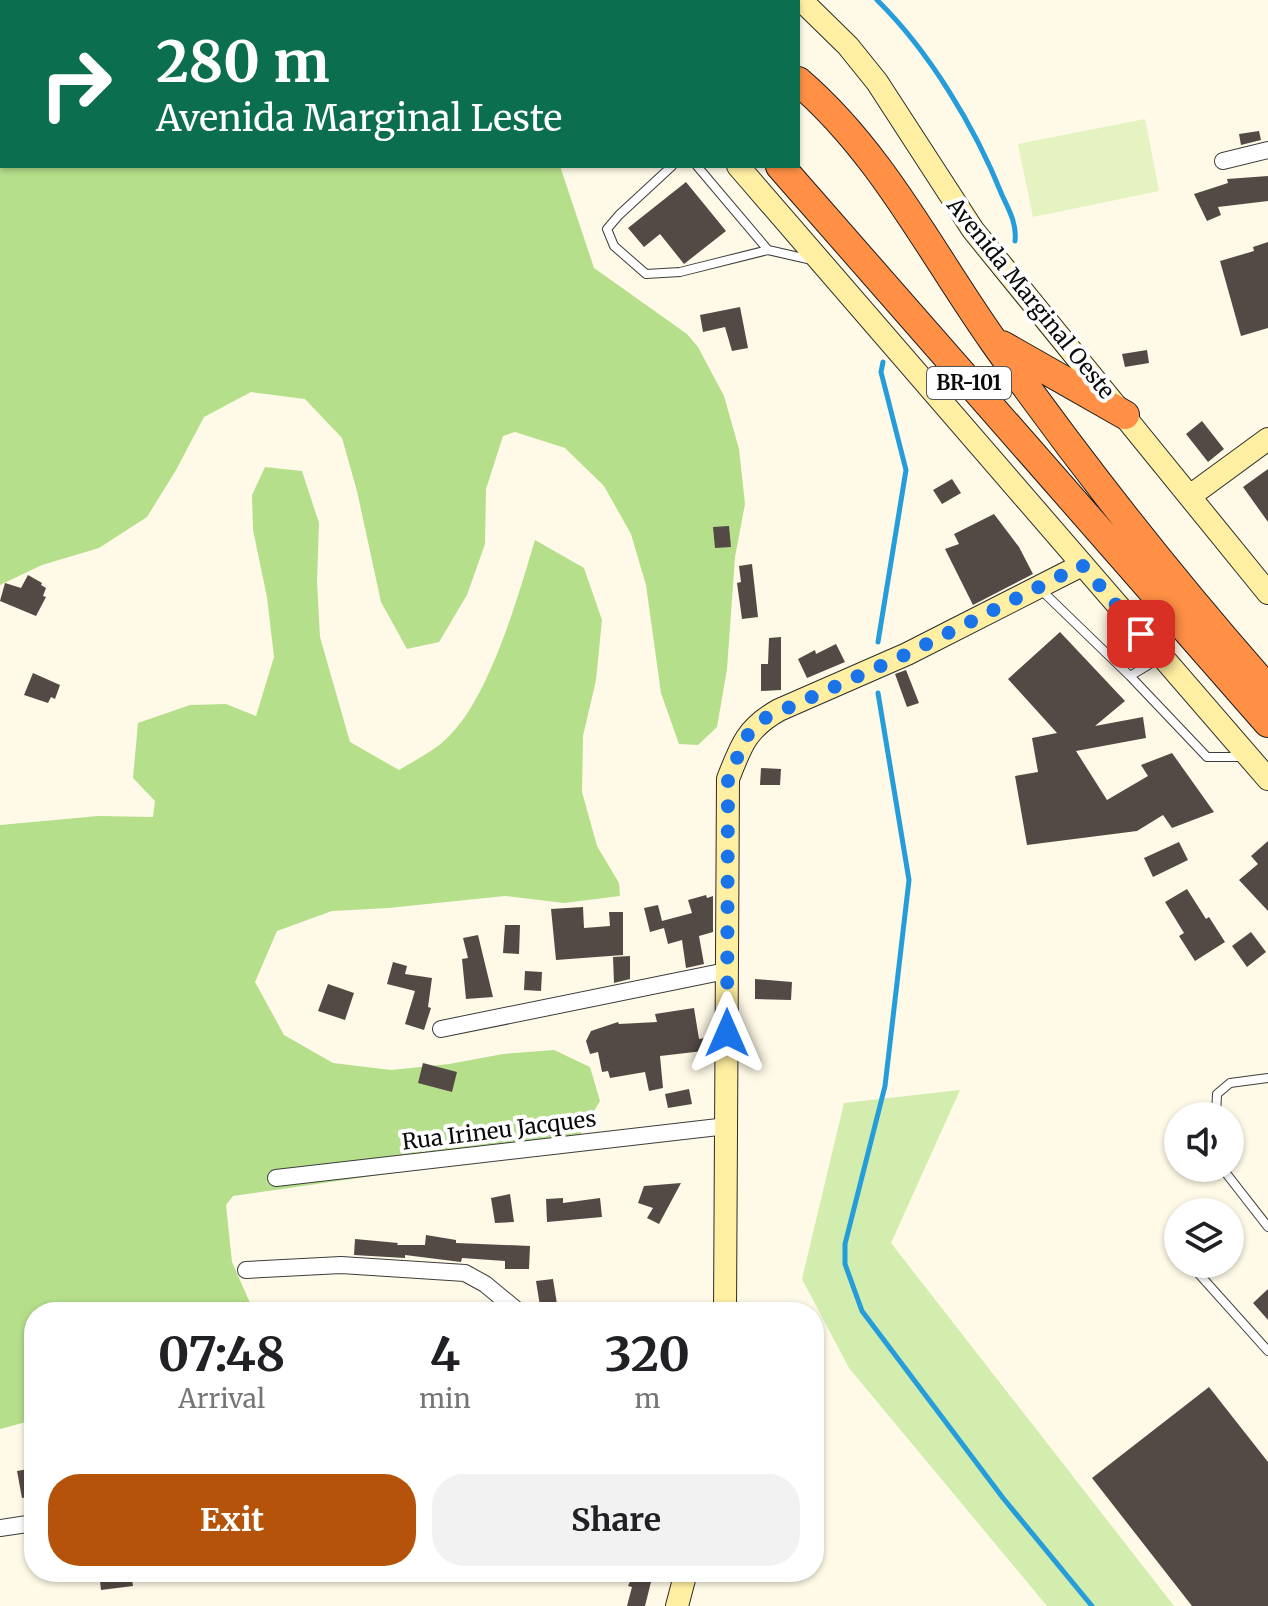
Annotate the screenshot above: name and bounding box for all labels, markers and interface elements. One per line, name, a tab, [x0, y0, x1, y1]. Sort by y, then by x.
text: 280 m	[156, 27, 330, 97]
icon: right	[24, 32, 128, 136]
text: Avenida Marginal Leste	[156, 96, 562, 141]
street label: Avenida Marginal Oeste	[941, 191, 1121, 404]
road number: BR-101	[927, 367, 1011, 399]
pin	[1107, 600, 1175, 668]
icon: arrive	[1119, 612, 1163, 656]
position arrow	[685, 991, 769, 1075]
map controls	[1164, 1102, 1244, 1278]
button: sound	[1164, 1102, 1244, 1182]
street label: Rua Irineu Jacques	[400, 1104, 598, 1156]
button: layers	[1164, 1198, 1244, 1278]
text: 07:48	[158, 1324, 285, 1384]
text: 4	[430, 1324, 460, 1384]
text: 320	[605, 1324, 690, 1384]
text: Arrival	[178, 1382, 265, 1415]
text: min	[419, 1382, 471, 1415]
text: m	[634, 1382, 660, 1415]
button: Exit	[48, 1474, 416, 1566]
button: Share	[432, 1474, 800, 1566]

